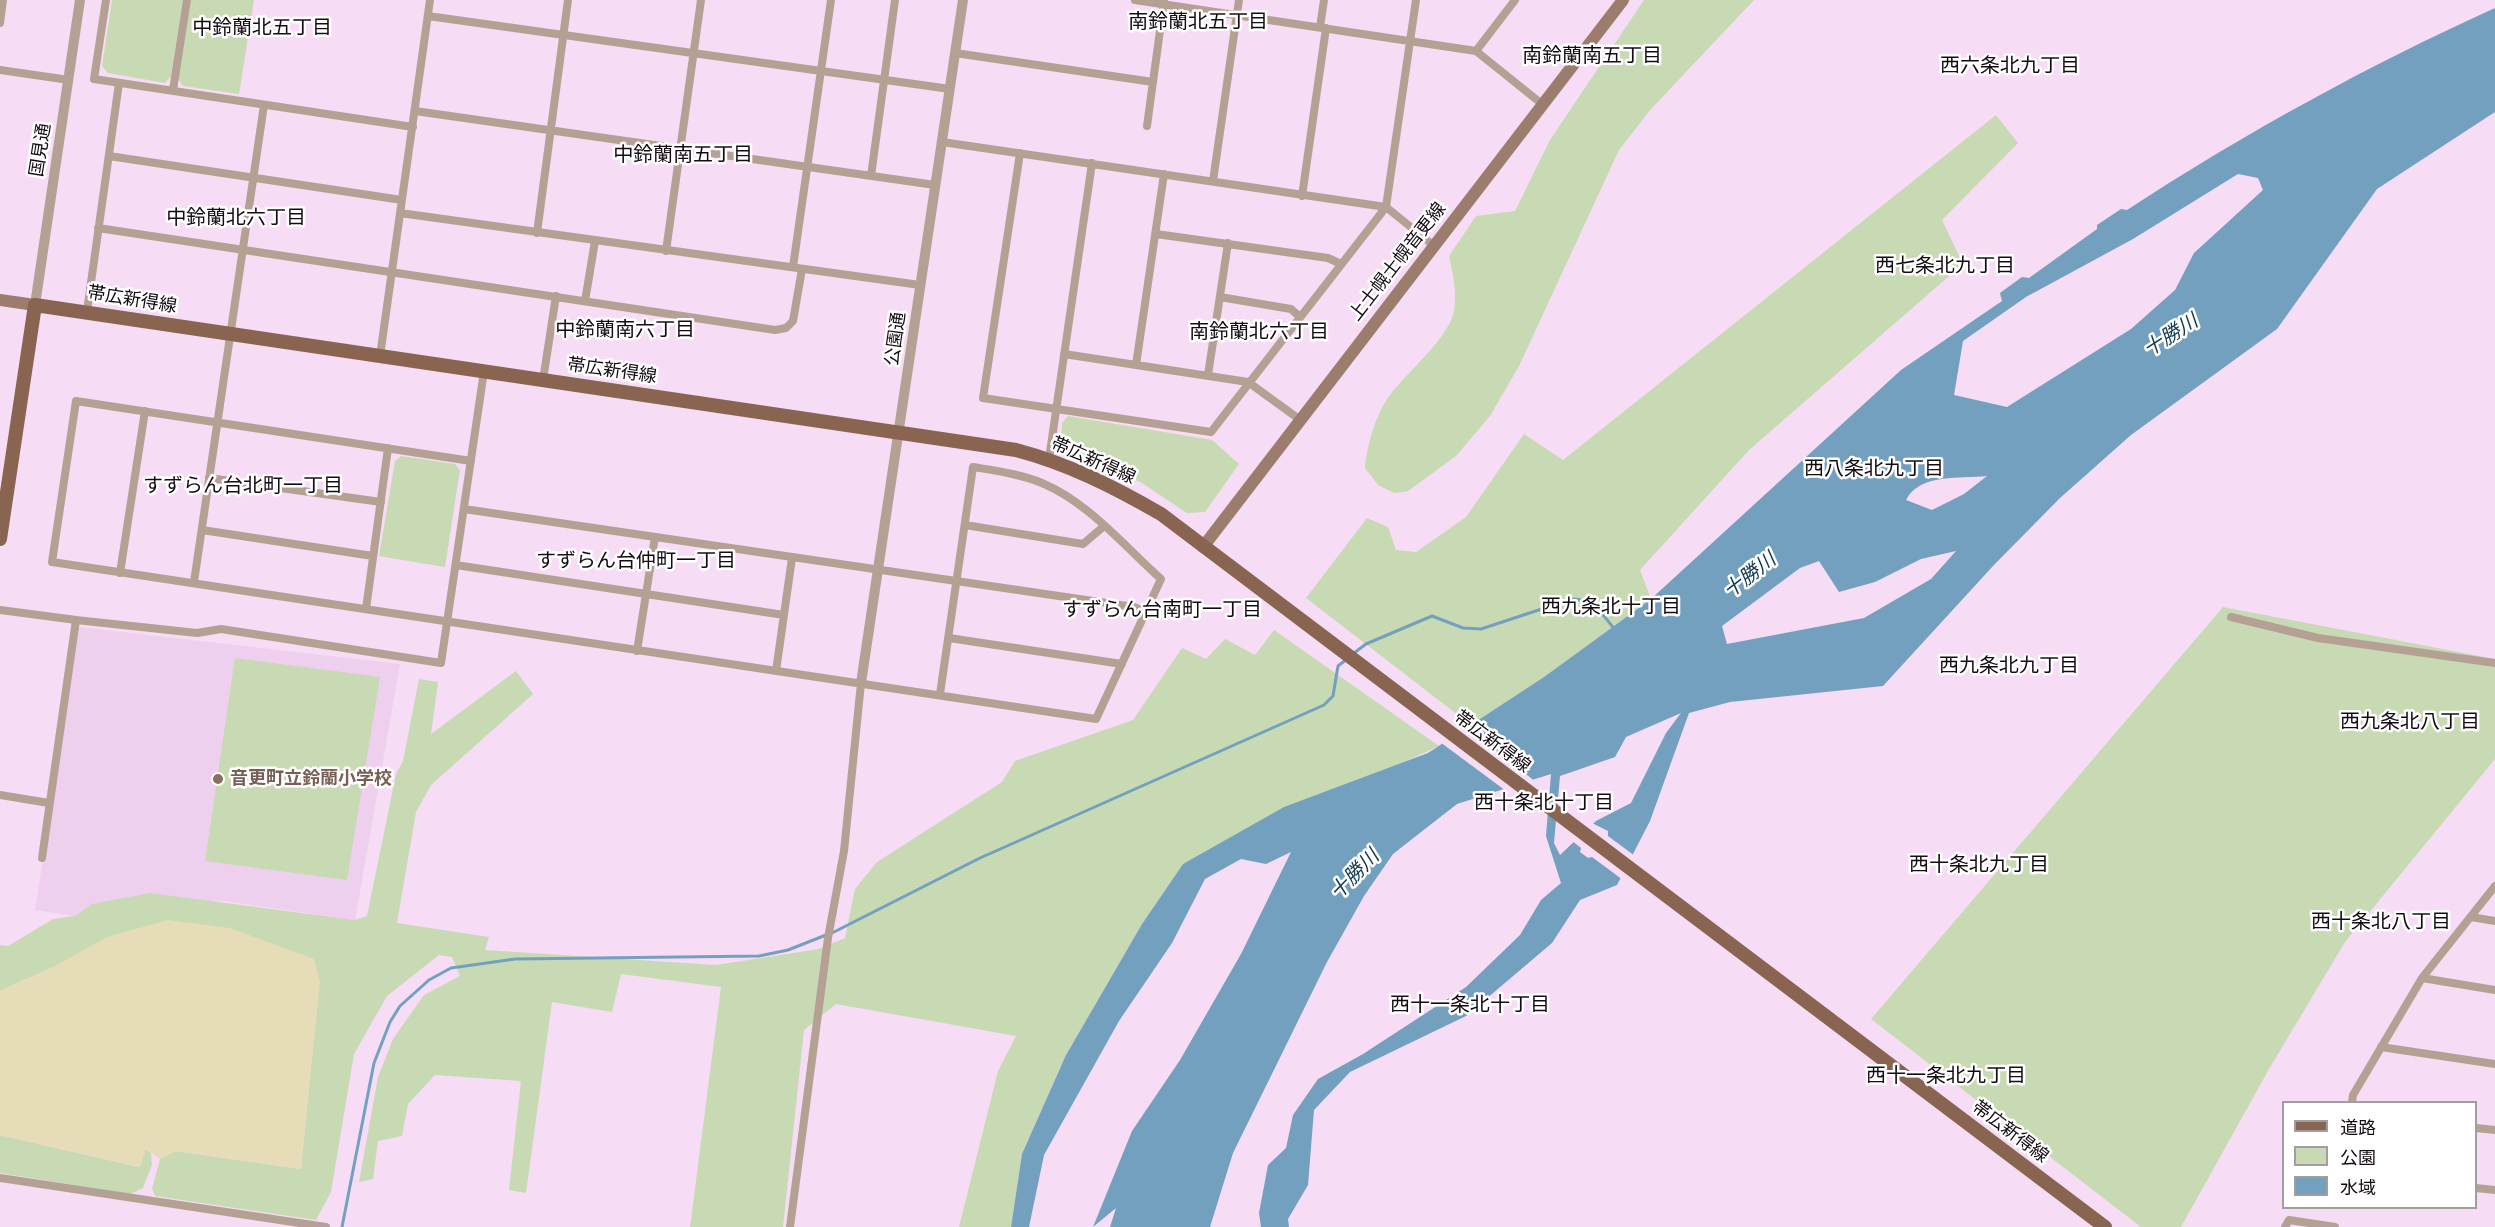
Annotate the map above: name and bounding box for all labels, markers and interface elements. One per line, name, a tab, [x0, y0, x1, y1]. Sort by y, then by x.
district label: 南鈴蘭北五丁目	[1128, 10, 1268, 34]
district label: 中鈴蘭北五丁目	[192, 16, 332, 40]
district label: 南鈴蘭南五丁目	[1522, 44, 1662, 68]
district label: 西六条北九丁目	[1940, 54, 2080, 78]
street label: 国見通	[26, 122, 56, 178]
district label: 中鈴蘭南五丁目	[613, 143, 753, 167]
street label: 上士幌士幌音更線	[1345, 199, 1451, 325]
district label: 中鈴蘭北六丁目	[166, 206, 306, 230]
district label: 西七条北九丁目	[1875, 254, 2015, 278]
street label: 帯広新得線	[86, 282, 178, 318]
water label: 十勝川	[2139, 310, 2203, 362]
street label: 公園通	[882, 311, 910, 367]
district label: 中鈴蘭南六丁目	[555, 318, 695, 342]
district label: 南鈴蘭北六丁目	[1189, 320, 1329, 344]
street label: 帯広新得線	[566, 354, 658, 388]
street label: 帯広新得線	[1047, 433, 1139, 489]
district label: 西八条北九丁目	[1804, 457, 1944, 481]
district label: すずらん台北町一丁目	[143, 474, 343, 498]
water label: 十勝川	[1719, 548, 1781, 604]
district label: すずらん台仲町一丁目	[536, 549, 736, 573]
district label: 西九条北十丁目	[1541, 595, 1681, 619]
district label: すずらん台南町一丁目	[1062, 598, 1262, 622]
district label: 西九条北九丁目	[1939, 654, 2079, 678]
street label: 帯広新得線	[1450, 706, 1534, 778]
district label: 西九条北八丁目	[2340, 710, 2480, 734]
place label: 音更町立鈴蘭小学校	[230, 768, 392, 790]
marker: 音更町立鈴蘭小学校	[211, 772, 225, 786]
district label: 西十条北十丁目	[1474, 791, 1614, 815]
water label: 十勝川	[1326, 845, 1384, 905]
district label: 西十条北九丁目	[1909, 853, 2049, 877]
district label: 西十条北八丁目	[2311, 910, 2451, 934]
district label: 西十一条北十丁目	[1390, 993, 1550, 1017]
district label: 西十一条北九丁目	[1866, 1064, 2026, 1088]
street label: 帯広新得線	[1968, 1096, 2052, 1168]
legend	[2282, 1101, 2477, 1209]
text: 道路	[2340, 1118, 2376, 1138]
text: 公園	[2340, 1148, 2376, 1168]
text: 水域	[2340, 1178, 2376, 1198]

